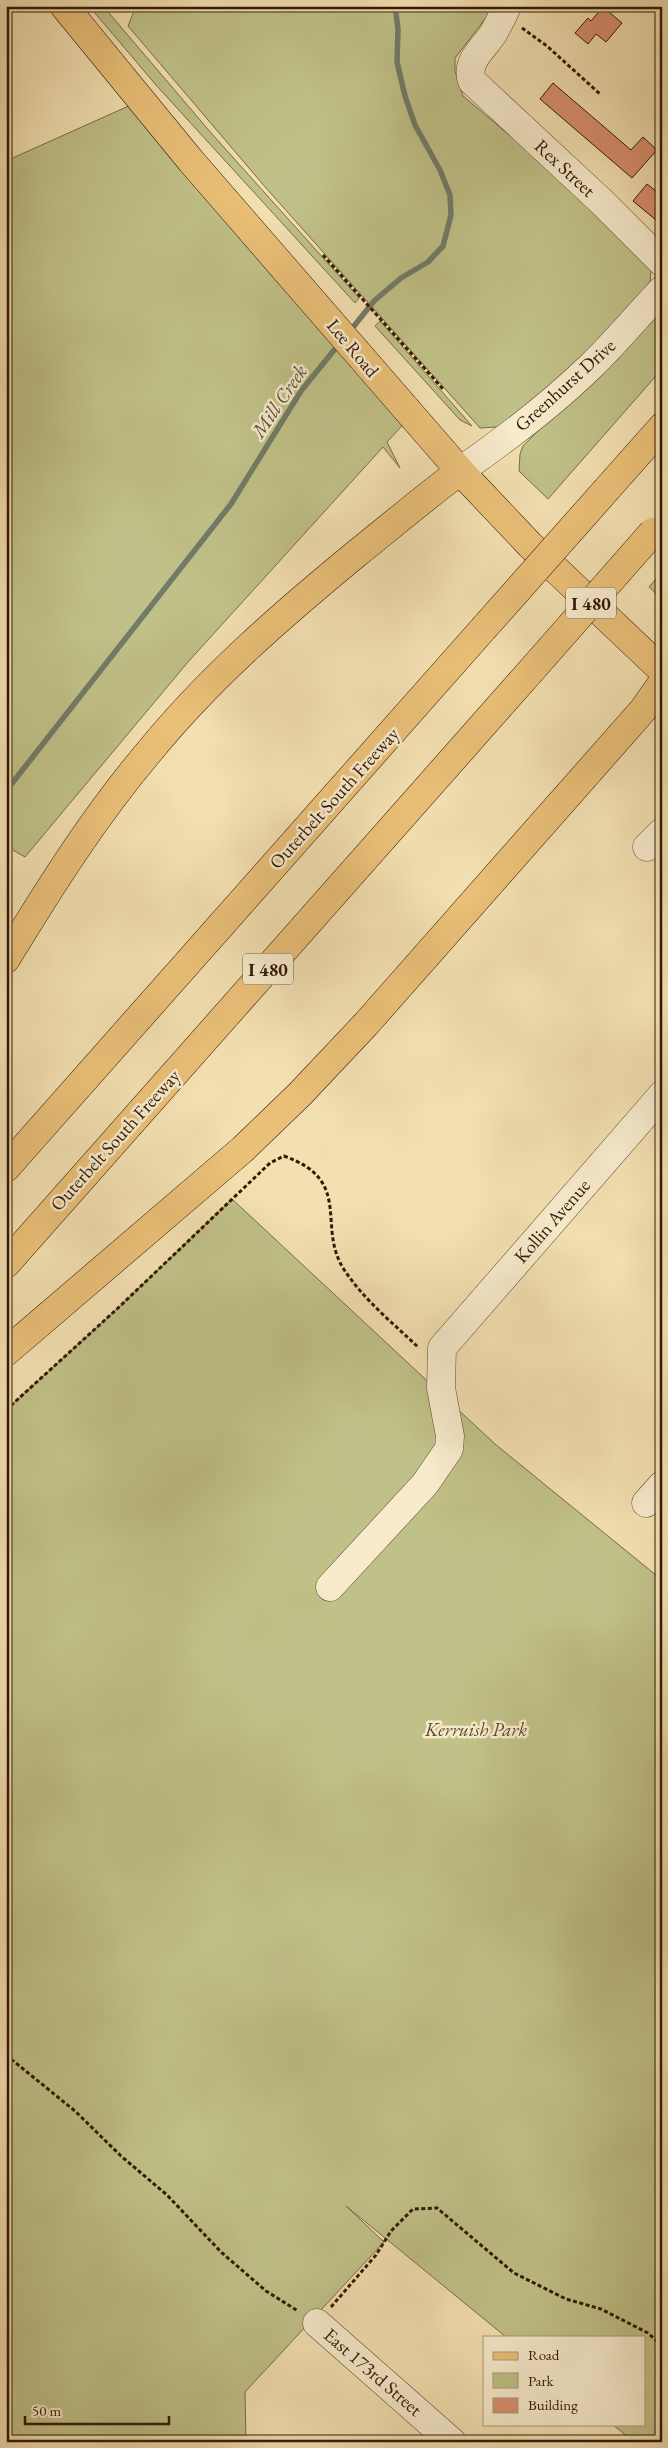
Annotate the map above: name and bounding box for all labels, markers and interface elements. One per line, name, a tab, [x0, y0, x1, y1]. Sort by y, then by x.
street label: Rex Street	[529, 133, 601, 203]
street label: Lee Road	[321, 313, 385, 383]
street label: Greenhurst Drive	[509, 333, 621, 437]
water label: Mill Creek	[245, 359, 313, 443]
road number: I 480	[566, 588, 616, 618]
street label: Outerbelt South Freeway	[264, 721, 405, 874]
road number: I 480	[243, 954, 293, 984]
street label: Outerbelt South Freeway	[45, 1063, 186, 1216]
street label: Kollin Avenue	[508, 1173, 596, 1269]
park label: Kerruish Park	[424, 1717, 527, 1742]
street label: East 173rd Street	[319, 2322, 427, 2422]
legend	[483, 2336, 646, 2426]
text: Road	[528, 2345, 560, 2364]
text: Park	[528, 2371, 555, 2390]
scale bar	[25, 2393, 169, 2425]
text: Building	[528, 2395, 578, 2414]
text: 50 m	[32, 2401, 61, 2420]

